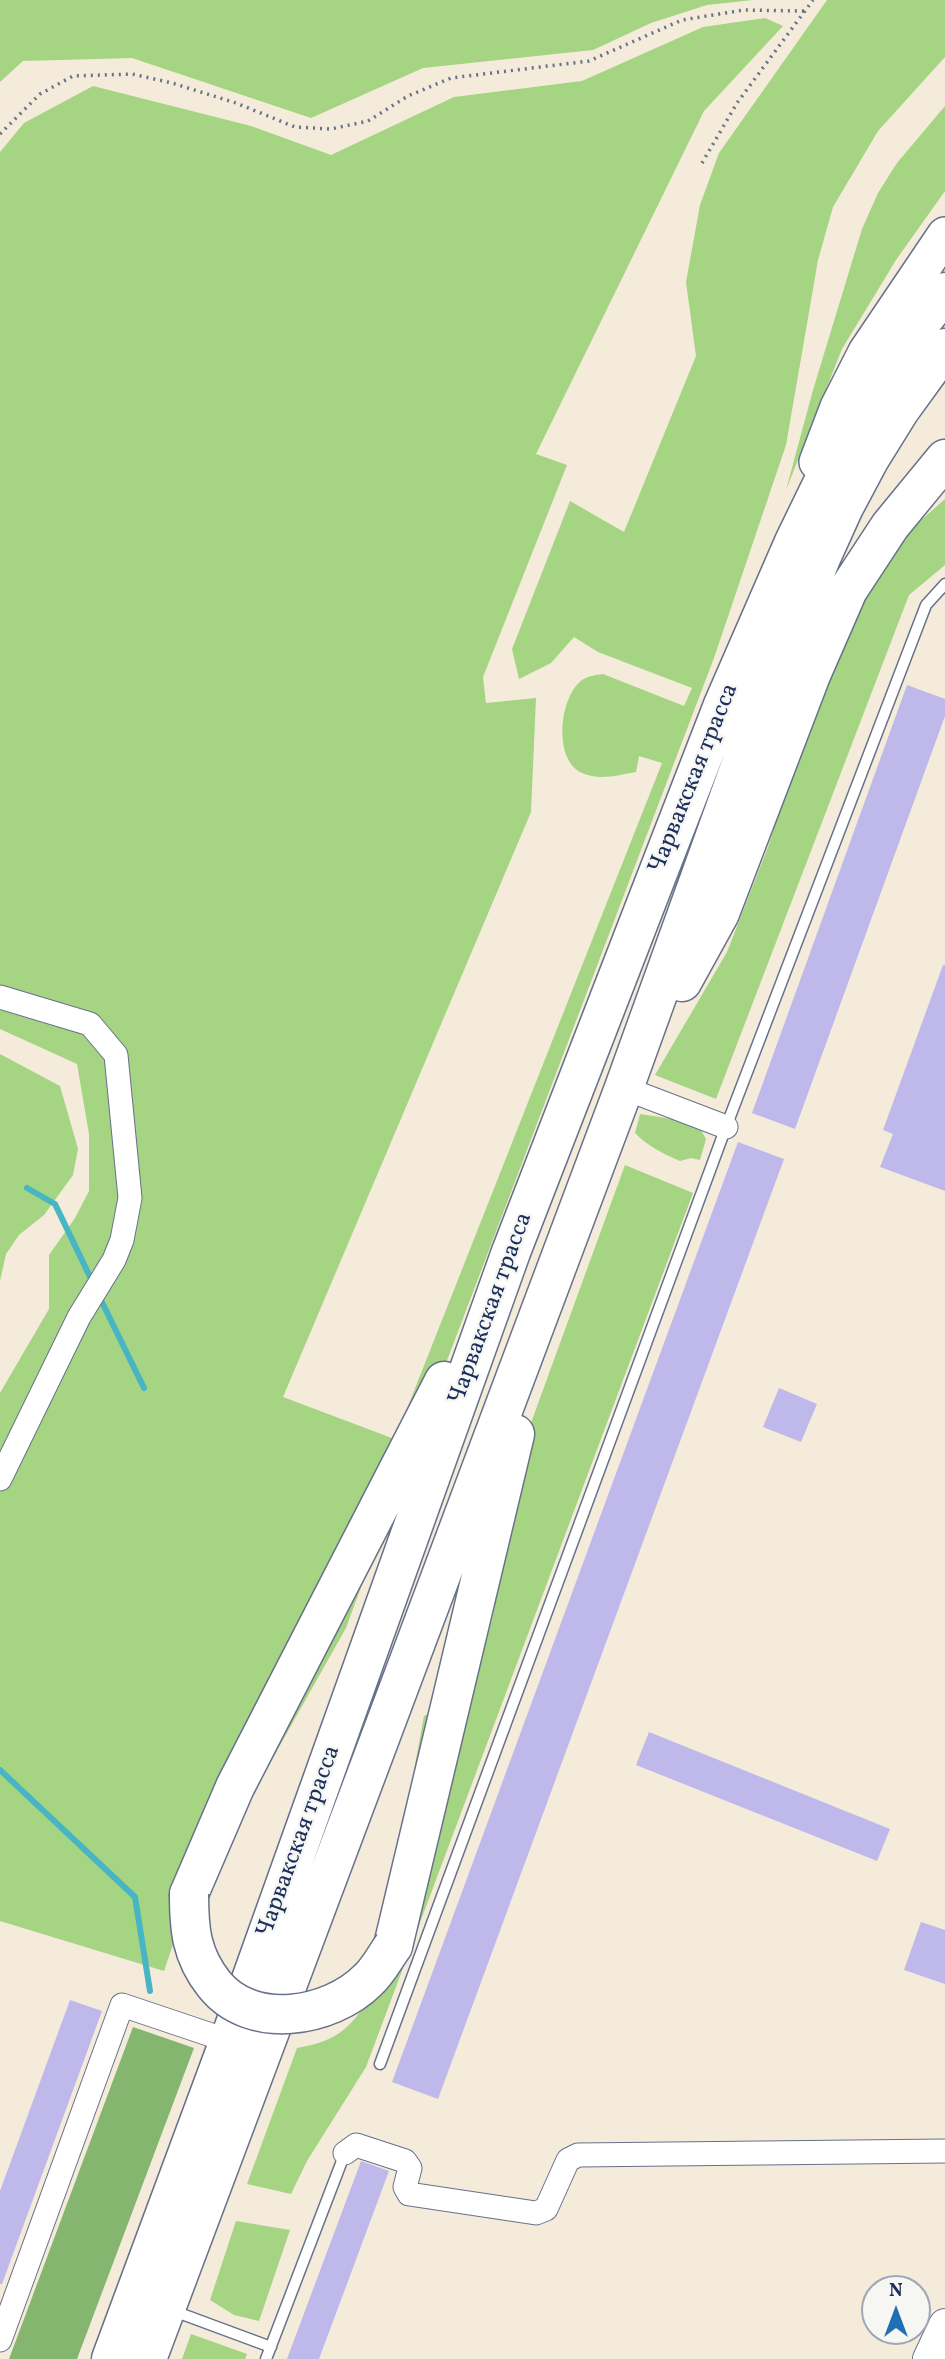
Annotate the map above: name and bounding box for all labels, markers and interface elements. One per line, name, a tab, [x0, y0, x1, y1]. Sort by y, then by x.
street label: Чарвакская трасса	[644, 680, 746, 878]
street label: Чарвакская трасса	[444, 1209, 540, 1409]
street label: Чарвакская трасса	[252, 1742, 348, 1942]
north arrow	[861, 2275, 931, 2345]
text: N	[889, 2278, 903, 2304]

